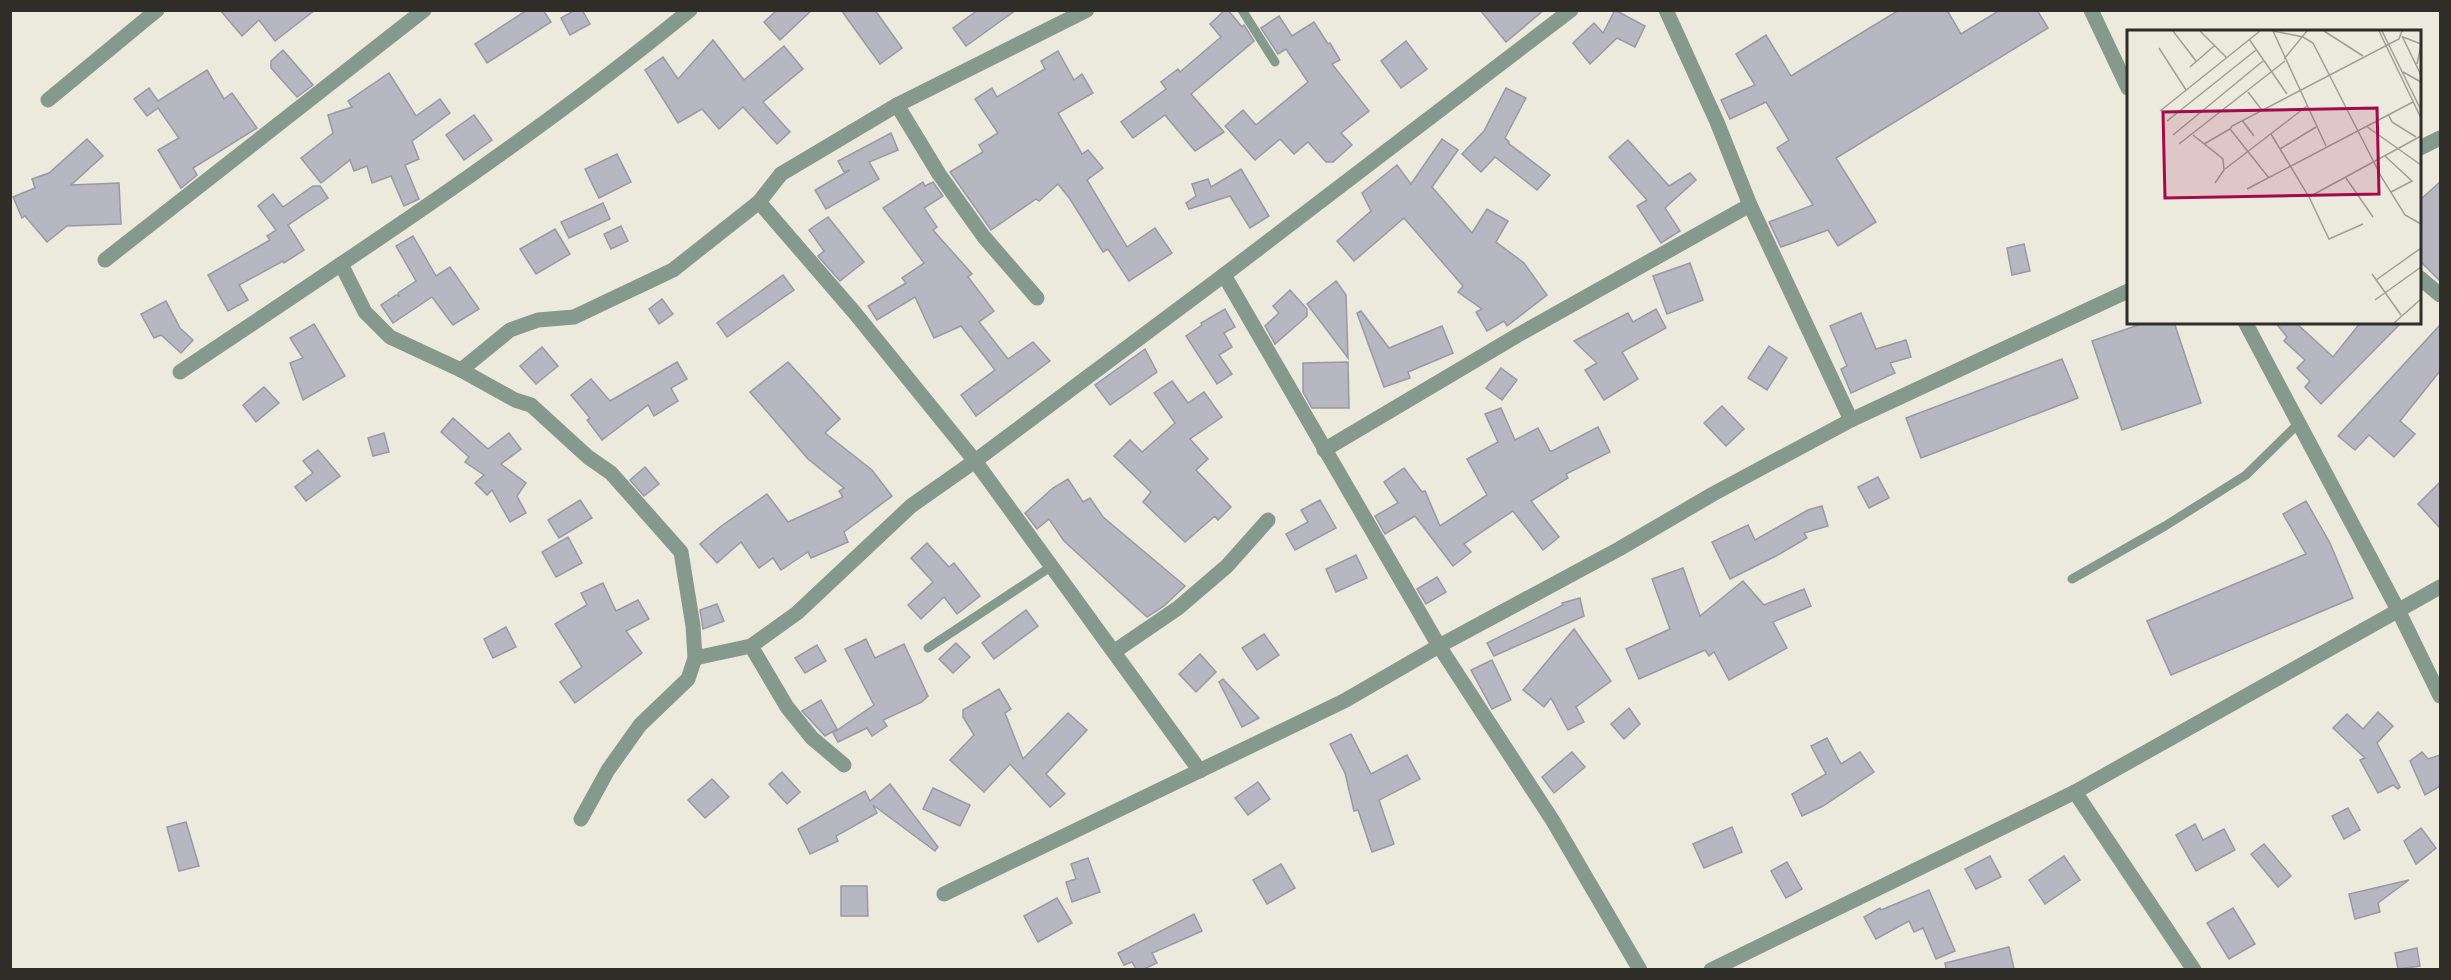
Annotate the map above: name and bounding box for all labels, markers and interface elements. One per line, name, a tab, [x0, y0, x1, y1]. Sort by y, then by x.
inset map	[2127, 30, 2421, 324]

